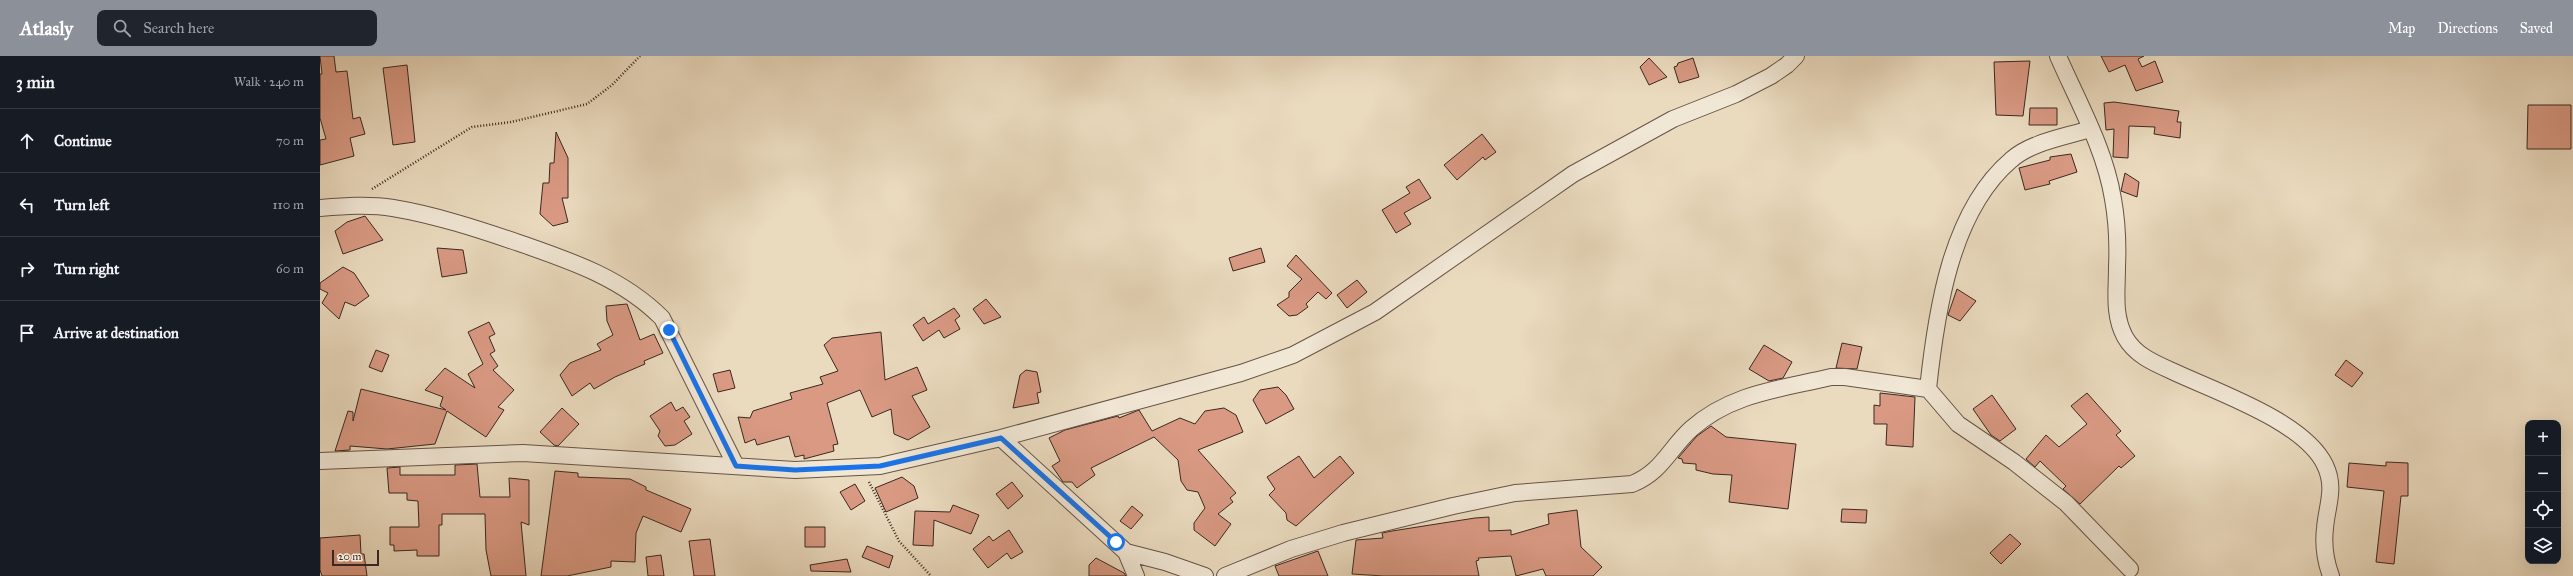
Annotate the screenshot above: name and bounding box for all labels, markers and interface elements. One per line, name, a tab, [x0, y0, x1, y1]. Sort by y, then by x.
search box	[97, 10, 377, 46]
text: Atlasly	[20, 17, 73, 40]
icon: search	[111, 17, 133, 39]
text: Search here	[143, 19, 214, 37]
text: Map	[2388, 20, 2415, 37]
text: Directions	[2437, 20, 2498, 37]
text: Saved	[2520, 20, 2553, 37]
text: 3 min	[16, 72, 55, 93]
text: Walk · 240 m	[234, 74, 304, 90]
icon: ahead	[16, 130, 38, 152]
text: Continue	[54, 132, 112, 150]
text: 70 m	[276, 133, 304, 149]
icon: left	[16, 194, 38, 216]
text: Turn left	[54, 196, 110, 214]
text: 110 m	[272, 197, 304, 213]
icon: right	[16, 258, 38, 280]
text: Turn right	[54, 260, 119, 278]
text: 60 m	[276, 261, 304, 277]
route end	[660, 321, 678, 339]
icon: arrive	[16, 322, 38, 344]
text: Arrive at destination	[54, 324, 179, 342]
map controls	[2525, 420, 2561, 564]
button: +	[2525, 420, 2561, 456]
button: −	[2525, 456, 2561, 492]
button: locate	[2525, 492, 2561, 528]
button: layers	[2525, 528, 2561, 564]
route start	[1107, 533, 1125, 551]
scale bar	[332, 548, 379, 567]
text: 20 m	[338, 550, 361, 563]

